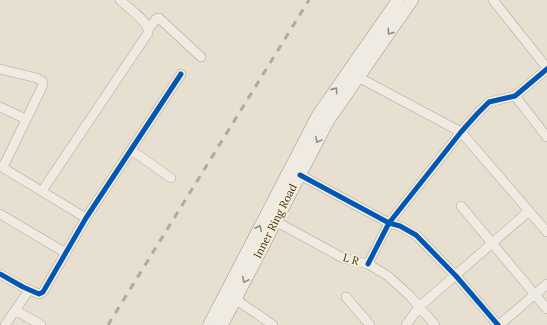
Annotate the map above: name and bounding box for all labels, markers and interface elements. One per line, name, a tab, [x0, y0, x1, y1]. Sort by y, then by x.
one-way arrow	[387, 28, 395, 35]
one-way arrow	[330, 87, 338, 94]
one-way arrow	[315, 136, 322, 143]
street label: Inner Ring Road	[250, 181, 300, 261]
one-way arrow	[255, 225, 262, 232]
street label: L R	[341, 250, 361, 268]
one-way arrow	[242, 276, 250, 284]

